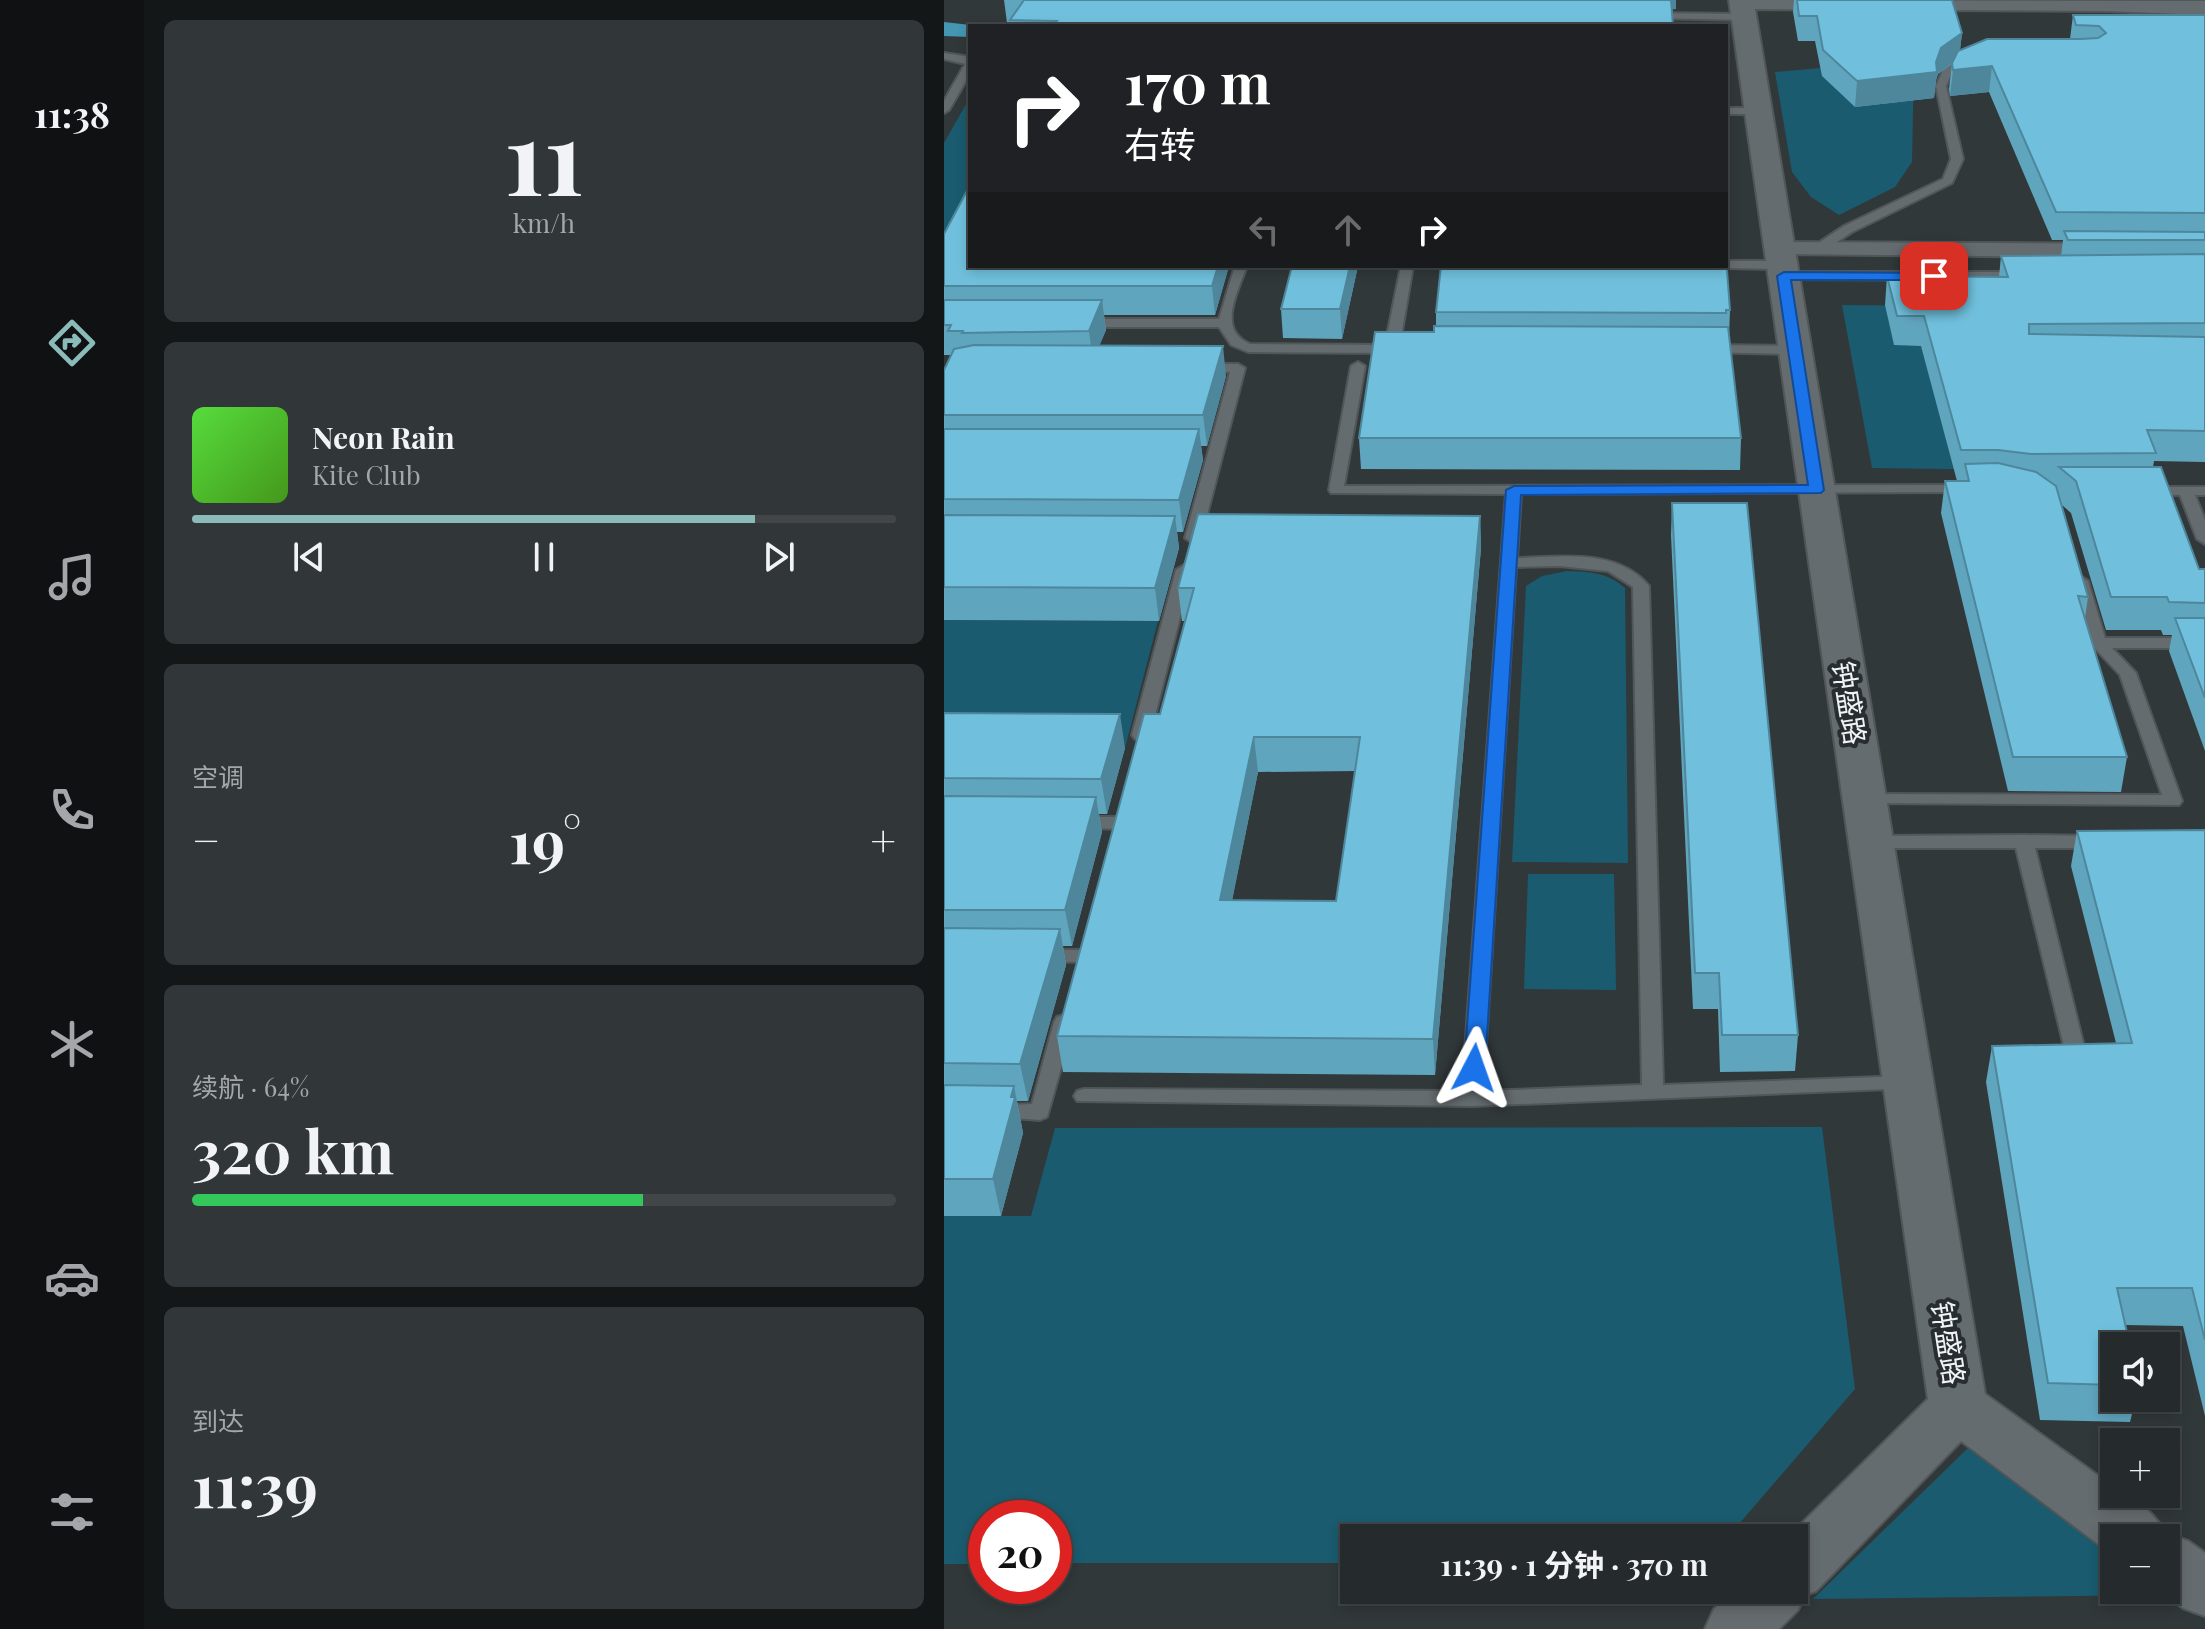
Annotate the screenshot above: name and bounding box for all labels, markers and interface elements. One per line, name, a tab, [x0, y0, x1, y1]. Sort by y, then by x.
text: 170 m	[1124, 44, 1271, 119]
icon: right	[992, 56, 1096, 160]
text: 11	[504, 83, 584, 222]
text: 11:38	[34, 89, 110, 137]
text: 右转	[1124, 119, 1196, 167]
text: km/h	[513, 205, 575, 240]
icon: left	[1242, 208, 1286, 252]
icon: ahead	[1326, 208, 1370, 252]
icon: right	[1410, 208, 1454, 252]
pin	[1900, 242, 1968, 310]
icon: arrive	[1912, 254, 1956, 298]
icon: directions	[44, 315, 100, 371]
text: Neon Rain	[312, 417, 455, 457]
text: Kite Club	[312, 457, 421, 492]
icon: previous	[287, 535, 331, 579]
icon: pause	[522, 535, 566, 579]
icon: next	[757, 535, 801, 579]
icon: music	[44, 549, 100, 605]
street label: 钟盛路	[1826, 658, 1875, 747]
text: 空调	[192, 759, 244, 794]
icon: phone	[44, 782, 100, 838]
text: 19°	[509, 799, 582, 879]
text: −	[192, 809, 220, 868]
text: +	[870, 809, 896, 868]
icon: climate	[44, 1016, 100, 1072]
position arrow	[1432, 1026, 1516, 1110]
text: 续航 · 64%	[192, 1069, 309, 1104]
text: 320 km	[192, 1109, 394, 1189]
icon: car	[44, 1250, 100, 1306]
street label: 钟盛路	[1925, 1298, 1974, 1387]
map controls	[2100, 1332, 2180, 1604]
button: sound	[2100, 1332, 2180, 1412]
text: 到达	[192, 1403, 244, 1438]
button: +	[2100, 1428, 2180, 1508]
text: 11:39	[192, 1443, 318, 1523]
icon: filters	[44, 1484, 100, 1540]
speed limit sign: 20	[968, 1500, 1072, 1604]
button: −	[2100, 1524, 2180, 1604]
text: 11:39 · 1 分钟 · 370 m	[1440, 1544, 1708, 1584]

